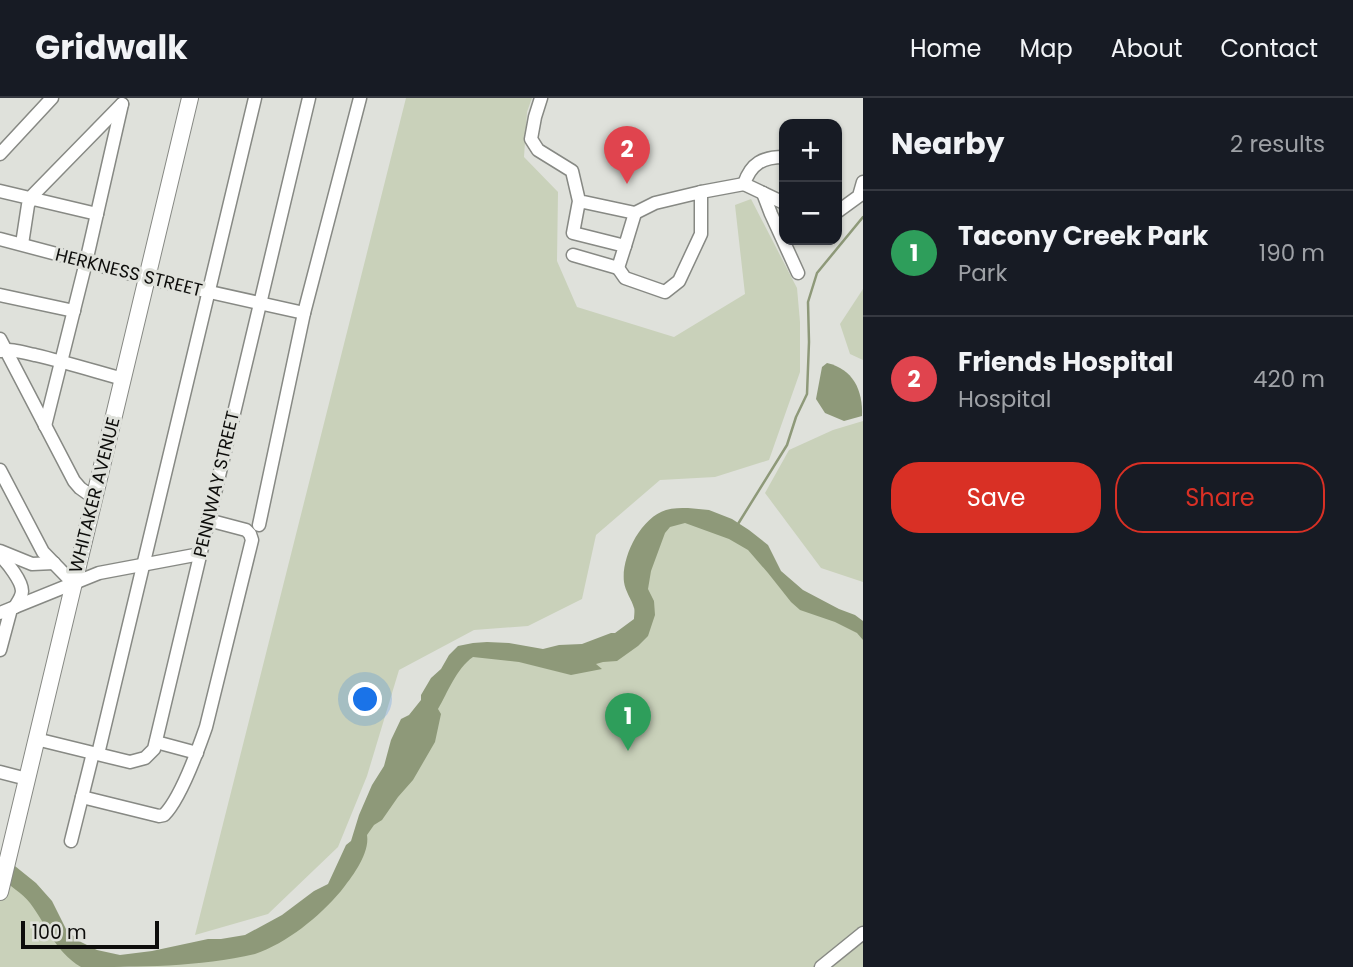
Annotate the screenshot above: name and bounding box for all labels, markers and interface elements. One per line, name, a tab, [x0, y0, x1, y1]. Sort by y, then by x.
text: Gridwalk	[35, 24, 188, 71]
text: Home	[910, 32, 982, 65]
text: Map	[1020, 32, 1073, 65]
text: About	[1111, 32, 1182, 65]
text: Contact	[1220, 32, 1318, 65]
map controls	[779, 119, 842, 245]
button: +	[779, 119, 842, 182]
text: Nearby	[891, 122, 1005, 165]
pin: 2	[604, 126, 650, 184]
text: 2 results	[1230, 128, 1325, 160]
button: −	[779, 182, 842, 245]
text: Tacony Creek Park	[958, 218, 1208, 254]
text: 1	[910, 237, 918, 269]
text: 190 m	[1259, 237, 1325, 269]
street label: HERKNESS STREET	[53, 242, 205, 302]
text: Park	[958, 257, 1007, 289]
text: Friends Hospital	[958, 344, 1174, 380]
text: 2	[907, 363, 921, 395]
text: 420 m	[1253, 363, 1325, 395]
text: Hospital	[958, 383, 1051, 415]
street label: PENNWAY STREET	[187, 408, 245, 560]
street label: WHITAKER AVENUE	[63, 415, 125, 575]
button: Save	[891, 462, 1101, 533]
button: Share	[1115, 462, 1325, 533]
your location	[348, 682, 382, 716]
pin: 1	[605, 693, 651, 751]
scale bar	[21, 918, 159, 950]
text: 100 m	[32, 919, 87, 946]

